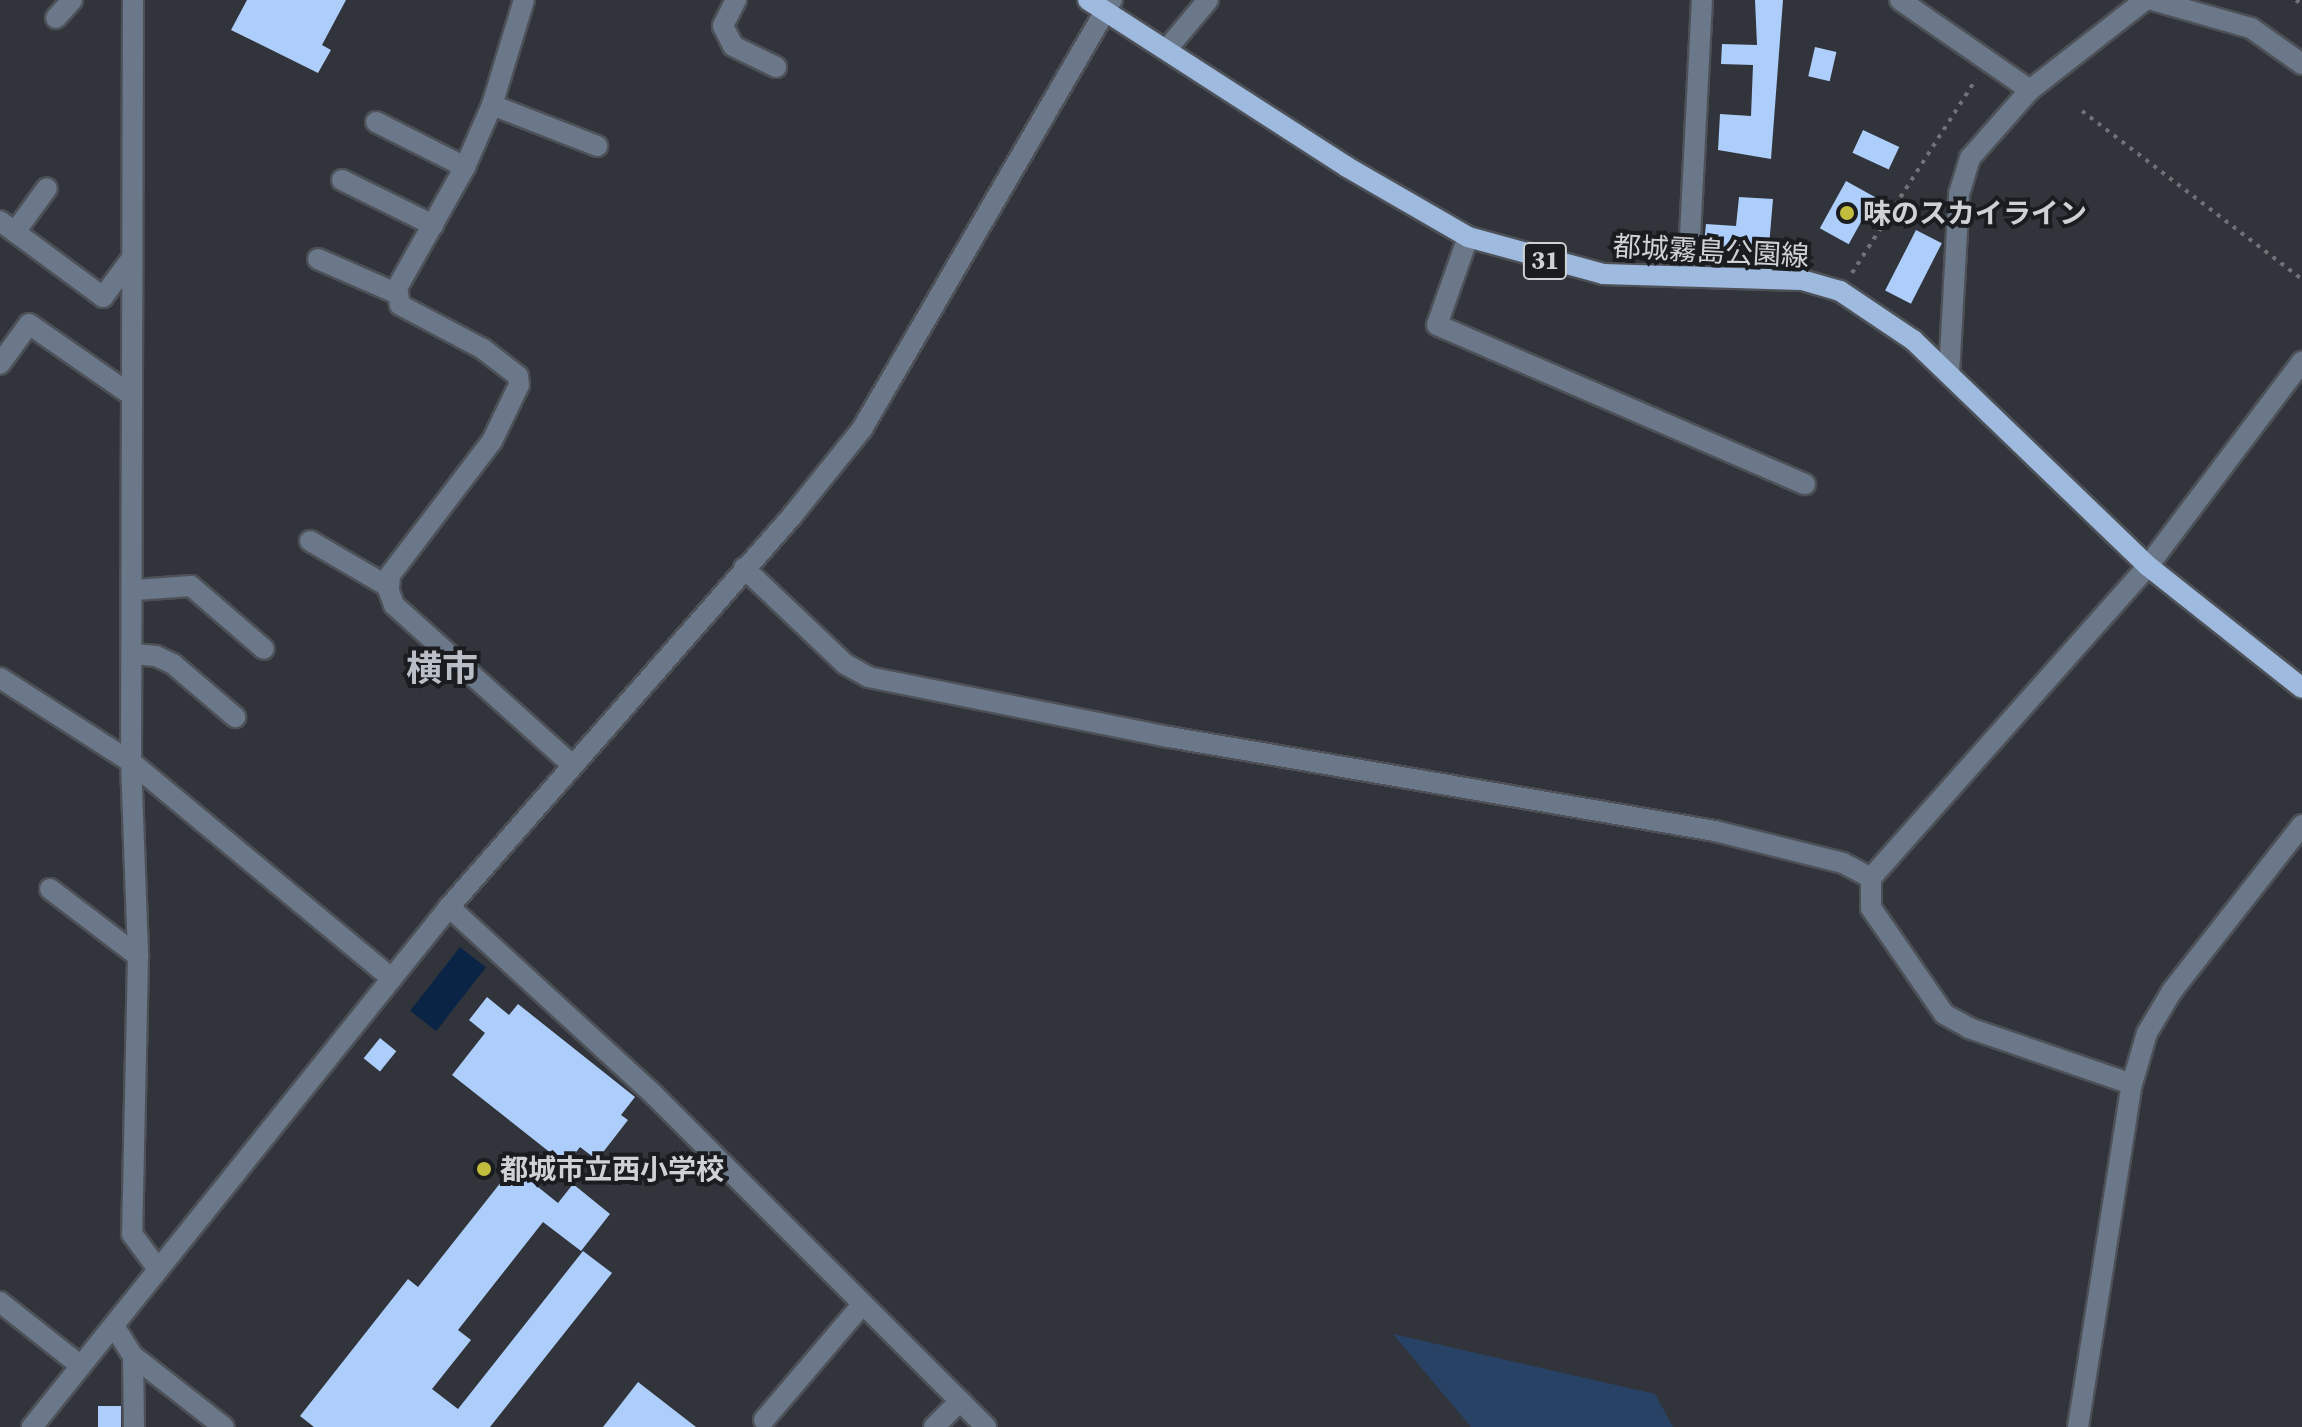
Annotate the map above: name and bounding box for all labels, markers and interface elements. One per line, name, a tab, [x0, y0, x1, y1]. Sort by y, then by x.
place label: 味のスカイライン	[1863, 196, 2087, 230]
marker: 味のスカイライン	[1838, 204, 1856, 222]
street label: 都城霧島公園線	[1612, 229, 1810, 273]
road number: 31	[1521, 239, 1569, 283]
district label: 横市	[406, 647, 478, 691]
place label: 都城市立西小学校	[500, 1152, 724, 1186]
marker: 都城市立西小学校	[475, 1160, 493, 1178]

